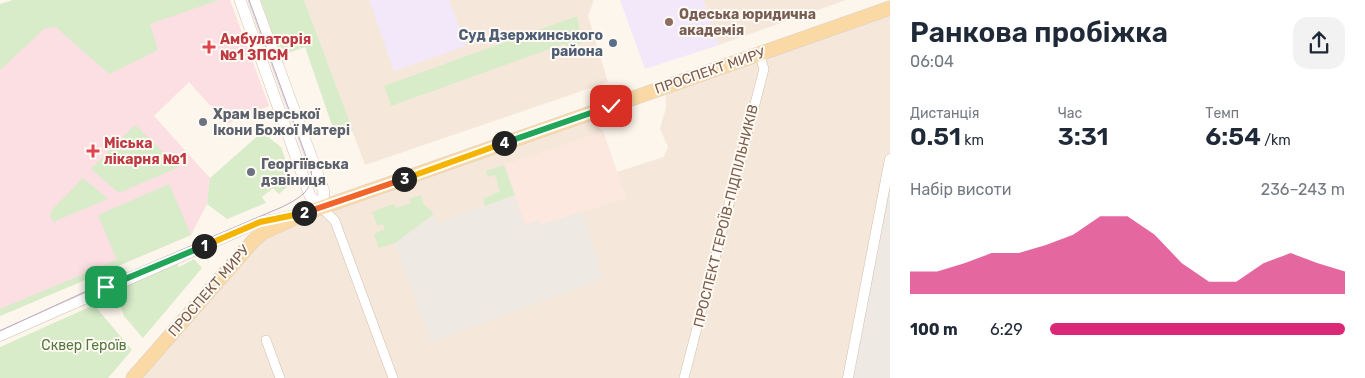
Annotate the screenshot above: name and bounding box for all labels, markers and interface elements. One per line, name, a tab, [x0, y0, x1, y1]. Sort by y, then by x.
place label: Одеська юридична академія	[679, 6, 816, 39]
marker: Одеська юридична академія	[663, 16, 675, 28]
text: Ранкова пробіжка	[910, 16, 1168, 49]
button: share	[1293, 17, 1345, 69]
place label: Суд Дзержинського района	[458, 27, 603, 60]
place label: Амбулаторія №1 ЗПСМ	[220, 31, 311, 64]
marker: Суд Дзержинського района	[607, 37, 619, 49]
marker: Амбулаторія №1 ЗПСМ	[202, 40, 216, 54]
street label: ПРОСПЕКТ МИРУ	[653, 44, 768, 98]
text: 06:04	[910, 52, 954, 71]
pin	[590, 85, 632, 127]
icon: check	[597, 92, 625, 120]
street label: ПРОСПЕКТ ГЕРОЇВ-ПІДПІЛЬНИКІВ	[689, 102, 762, 329]
text: Дистанція	[910, 105, 979, 122]
text: Час	[1058, 105, 1082, 122]
text: Темп	[1205, 105, 1239, 122]
place label: Храм Іверської Ікони Божої Матері	[213, 106, 350, 139]
marker: Храм Іверської Ікони Божої Матері	[197, 116, 209, 128]
text: 0.51	[910, 122, 961, 151]
text: 3:31	[1058, 122, 1109, 151]
text: 6:54	[1205, 122, 1261, 151]
pin: 4	[492, 130, 516, 156]
text: km	[961, 132, 984, 149]
text: /km	[1261, 132, 1291, 149]
place label: Міська лікарня №1	[104, 135, 187, 168]
text: 4	[500, 135, 509, 152]
marker: Міська лікарня №1	[86, 144, 100, 158]
place label: Георгіївська дзвіниця	[261, 156, 349, 189]
marker: Георгіївська дзвіниця	[245, 166, 257, 178]
pin: 3	[392, 166, 416, 192]
text: 3	[400, 171, 409, 188]
text: Набір висоти	[910, 180, 1012, 199]
text: 236–243 m	[1261, 180, 1345, 199]
pin: 2	[292, 200, 316, 226]
text: 2	[300, 205, 309, 222]
pin: 1	[192, 234, 216, 258]
text: 1	[201, 238, 208, 255]
street label: ПРОСПЕКТ МИРУ	[165, 241, 254, 340]
pin	[85, 266, 127, 308]
icon: arrive	[92, 273, 120, 301]
text: 100 m	[910, 320, 958, 339]
text: 6:29	[990, 320, 1023, 339]
park label: Сквер Героїв	[41, 337, 127, 354]

